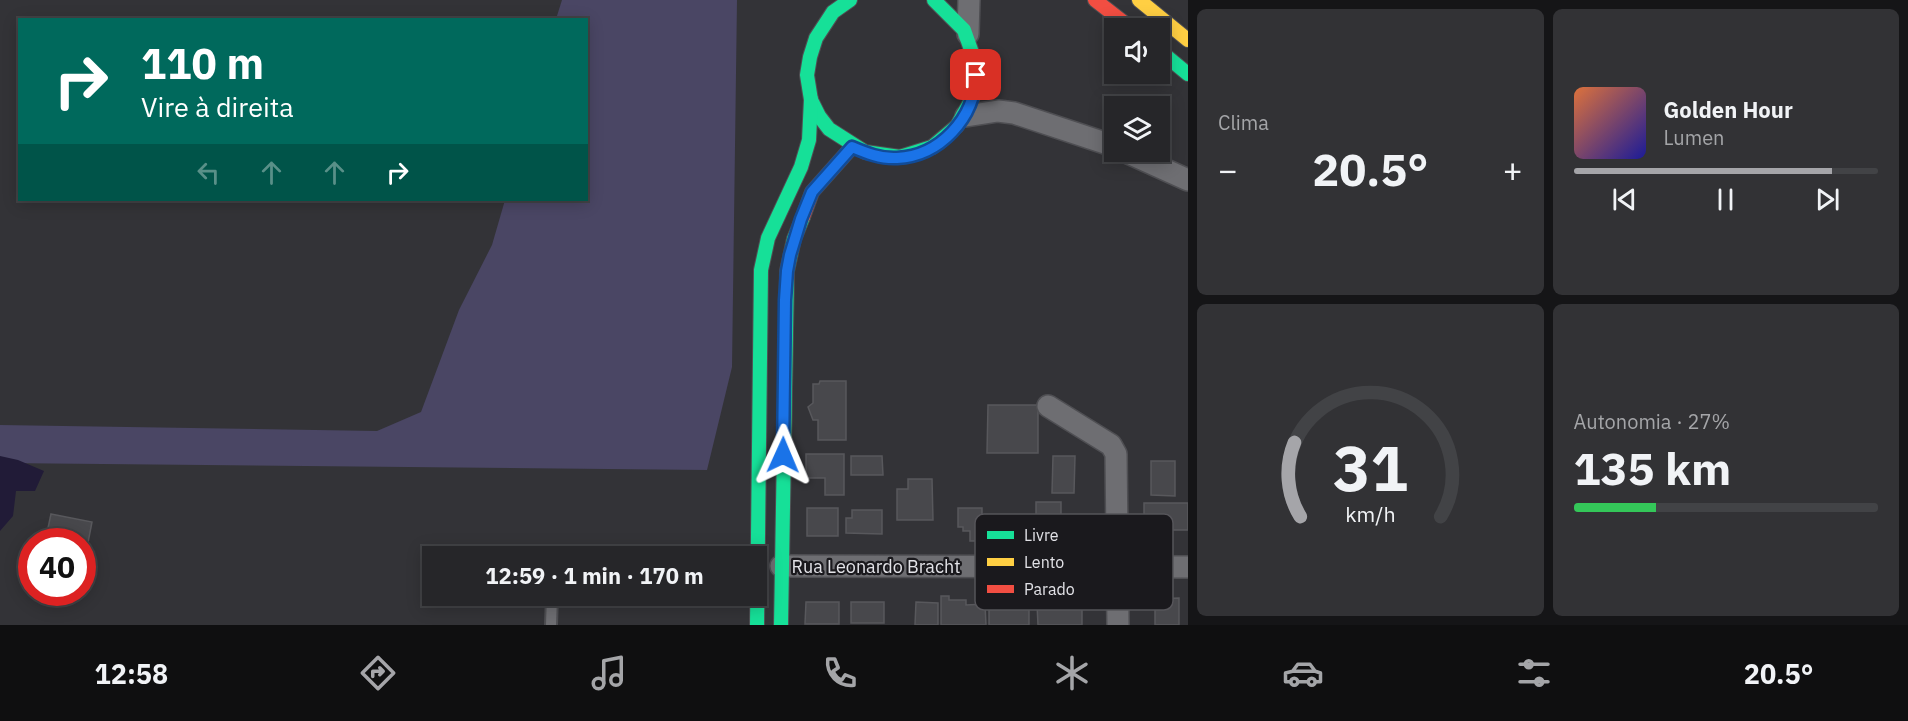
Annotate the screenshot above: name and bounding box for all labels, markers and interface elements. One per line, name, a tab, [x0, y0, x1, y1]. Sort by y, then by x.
map controls	[1104, 18, 1170, 162]
button: sound	[1104, 18, 1170, 84]
text: 110 m	[141, 36, 264, 91]
icon: right	[42, 42, 120, 120]
pin	[950, 49, 1001, 100]
icon: arrive	[959, 58, 992, 91]
text: Vire à direita	[141, 89, 294, 124]
text: Golden Hour	[1664, 95, 1793, 124]
button: layers	[1104, 96, 1170, 162]
text: Clima	[1218, 109, 1269, 136]
text: Lumen	[1664, 124, 1724, 151]
text: 20.5°	[1312, 140, 1428, 198]
text: −	[1218, 148, 1238, 191]
text: +	[1503, 148, 1522, 191]
icon: left	[192, 156, 225, 189]
icon: ahead	[255, 156, 288, 189]
icon: ahead	[318, 156, 351, 189]
icon: right	[381, 156, 414, 189]
icon: previous	[1608, 183, 1641, 216]
icon: pause	[1709, 183, 1742, 216]
icon: next	[1811, 183, 1844, 216]
text: Autonomia · 27%	[1574, 408, 1730, 435]
position arrow	[751, 423, 815, 487]
text: 31	[1333, 427, 1408, 508]
text: 135 km	[1574, 439, 1731, 497]
text: km/h	[1345, 500, 1395, 528]
legend	[975, 514, 1173, 610]
text: Livre	[1024, 525, 1059, 545]
speed limit sign: 40	[18, 528, 96, 606]
text: Lento	[1024, 552, 1064, 572]
street label: Rua Leonardo Bracht	[791, 555, 961, 578]
text: 12:59 · 1 min · 170 m	[485, 561, 704, 590]
text: Parado	[1024, 579, 1075, 599]
icon: directions	[357, 652, 399, 694]
icon: music	[588, 652, 630, 694]
icon: phone	[819, 652, 861, 694]
icon: climate	[1051, 652, 1093, 694]
icon: car	[1282, 652, 1324, 694]
icon: filters	[1513, 652, 1555, 694]
text: 12:58	[95, 656, 168, 691]
text: 20.5°	[1744, 656, 1813, 691]

